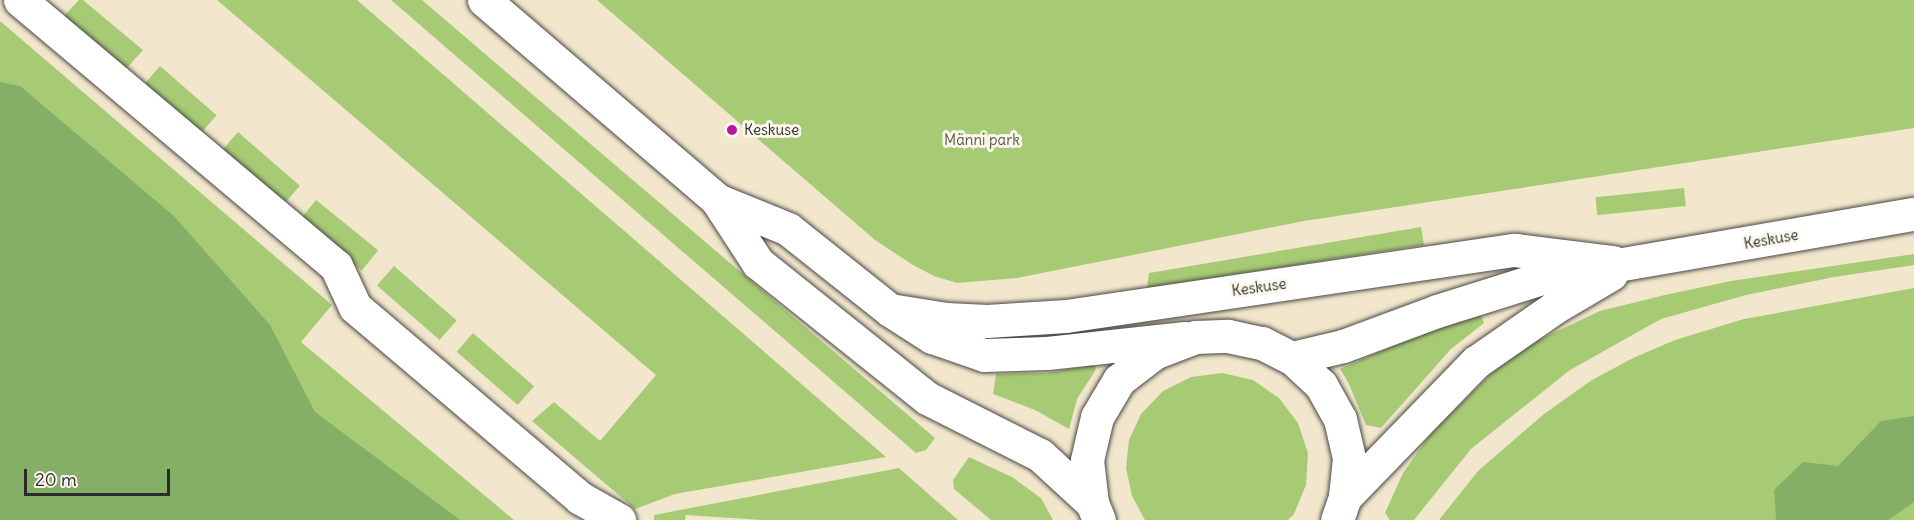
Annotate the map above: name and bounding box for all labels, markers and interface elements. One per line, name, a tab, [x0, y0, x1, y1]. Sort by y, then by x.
place label: Keskuse	[744, 121, 799, 139]
marker: Keskuse	[725, 123, 739, 137]
park label: Männi park	[944, 131, 1020, 149]
street label: Keskuse	[1742, 225, 1800, 253]
street label: Keskuse	[1230, 274, 1288, 300]
scale bar	[27, 457, 172, 495]
text: 20 m	[35, 468, 77, 491]

